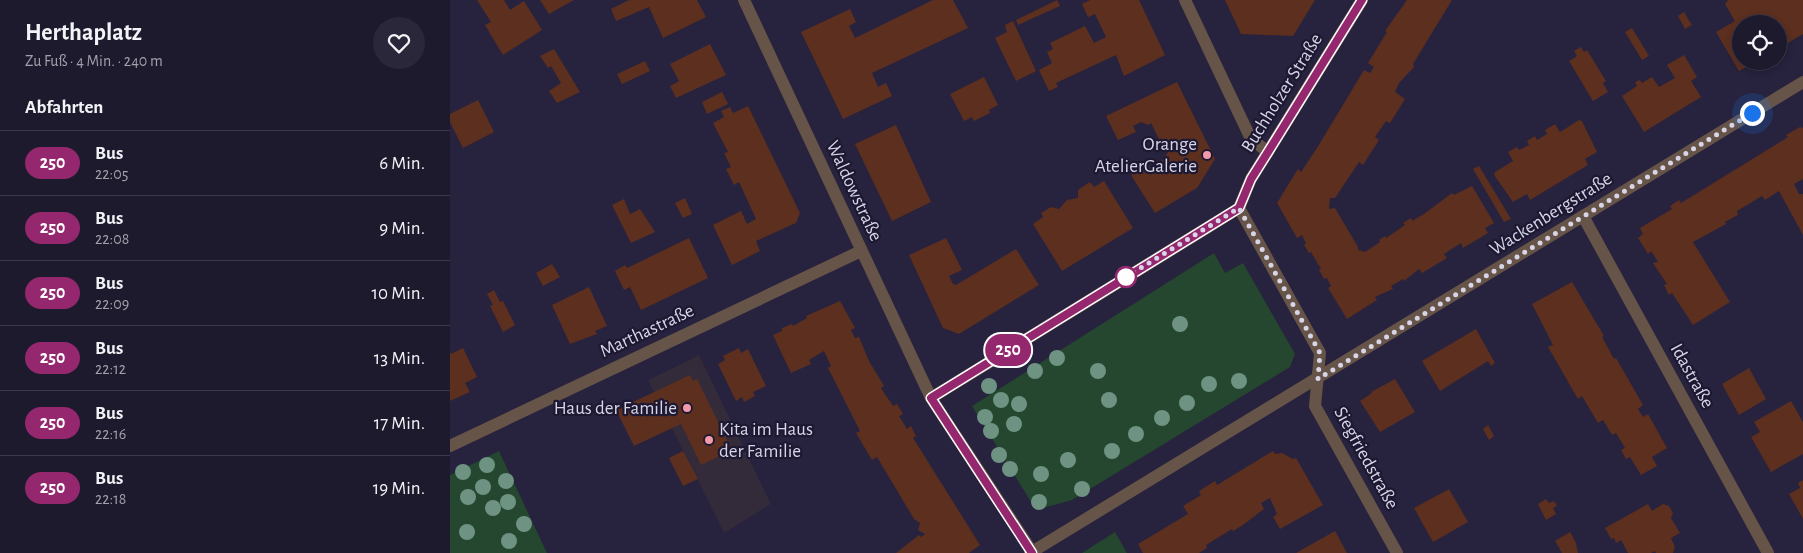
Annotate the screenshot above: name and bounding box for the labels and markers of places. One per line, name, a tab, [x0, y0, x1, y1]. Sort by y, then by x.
place label: Orange AtelierGalerie	[1095, 135, 1197, 176]
marker: Orange AtelierGalerie	[1201, 149, 1213, 161]
unlabelled marker	[1115, 266, 1137, 288]
place label: Haus der Familie	[554, 399, 677, 418]
marker: Haus der Familie	[681, 402, 693, 414]
place label: Kita im Haus der Familie	[719, 420, 813, 461]
marker: Kita im Haus der Familie	[703, 434, 715, 446]

